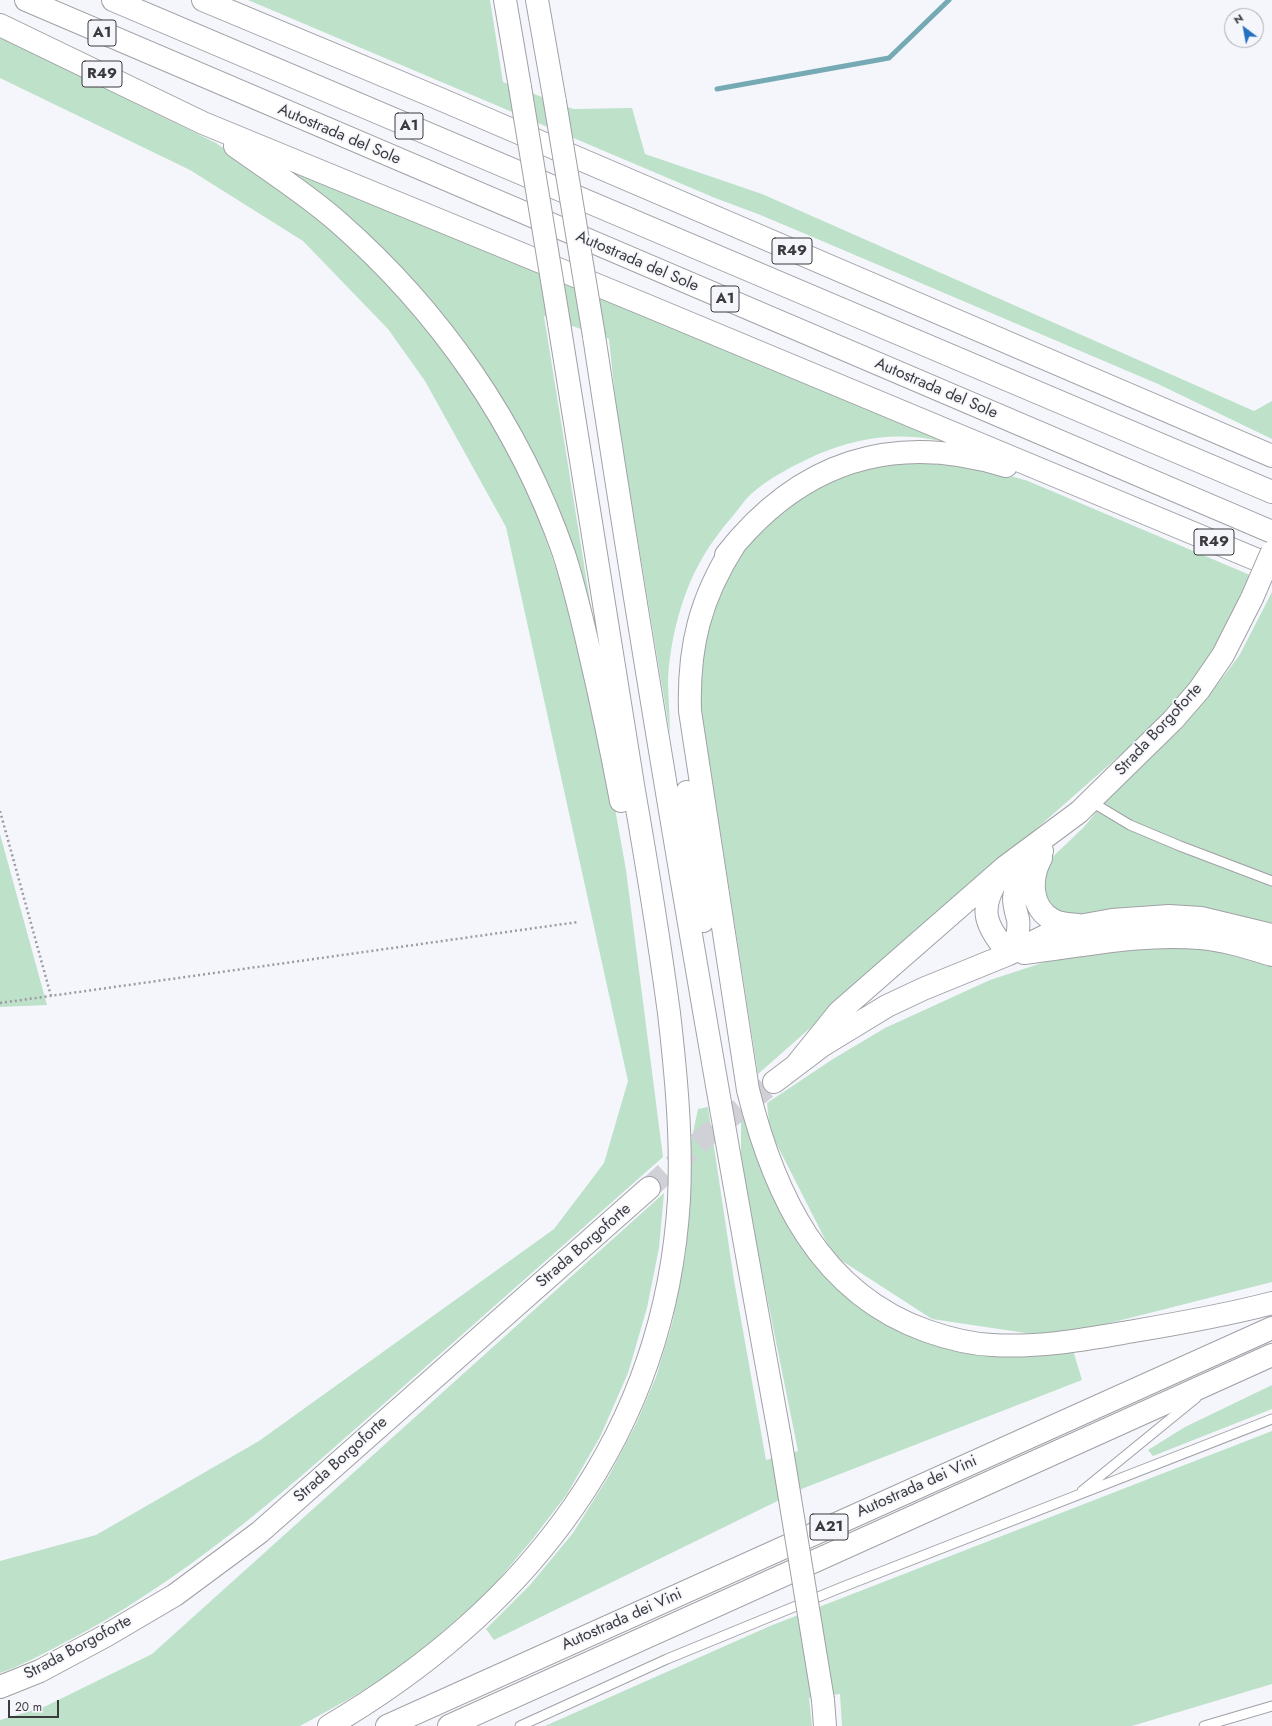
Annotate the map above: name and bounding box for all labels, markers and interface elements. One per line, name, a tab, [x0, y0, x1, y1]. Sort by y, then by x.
north arrow	[1224, 8, 1264, 48]
text: N	[1230, 10, 1246, 28]
road number: A1	[88, 20, 116, 46]
road number: R49	[82, 61, 122, 87]
street label: Autostrada del Sole	[275, 100, 403, 170]
road number: A1	[395, 113, 423, 139]
street label: Autostrada del Sole	[573, 227, 701, 297]
road number: R49	[772, 238, 812, 264]
road number: A1	[711, 286, 739, 312]
street label: Autostrada del Sole	[872, 354, 1000, 424]
road number: R49	[1194, 529, 1234, 555]
street label: Strada Borgoforte	[1111, 680, 1207, 780]
street label: Strada Borgoforte	[533, 1200, 635, 1292]
street label: Strada Borgoforte	[290, 1413, 392, 1507]
street label: Autostrada dei Vini	[854, 1452, 980, 1522]
road number: A21	[810, 1514, 848, 1540]
street label: Autostrada dei Vini	[559, 1585, 685, 1655]
street label: Strada Borgoforte	[21, 1612, 135, 1684]
scale bar	[10, 1692, 61, 1718]
text: 20 m	[15, 1698, 42, 1716]

